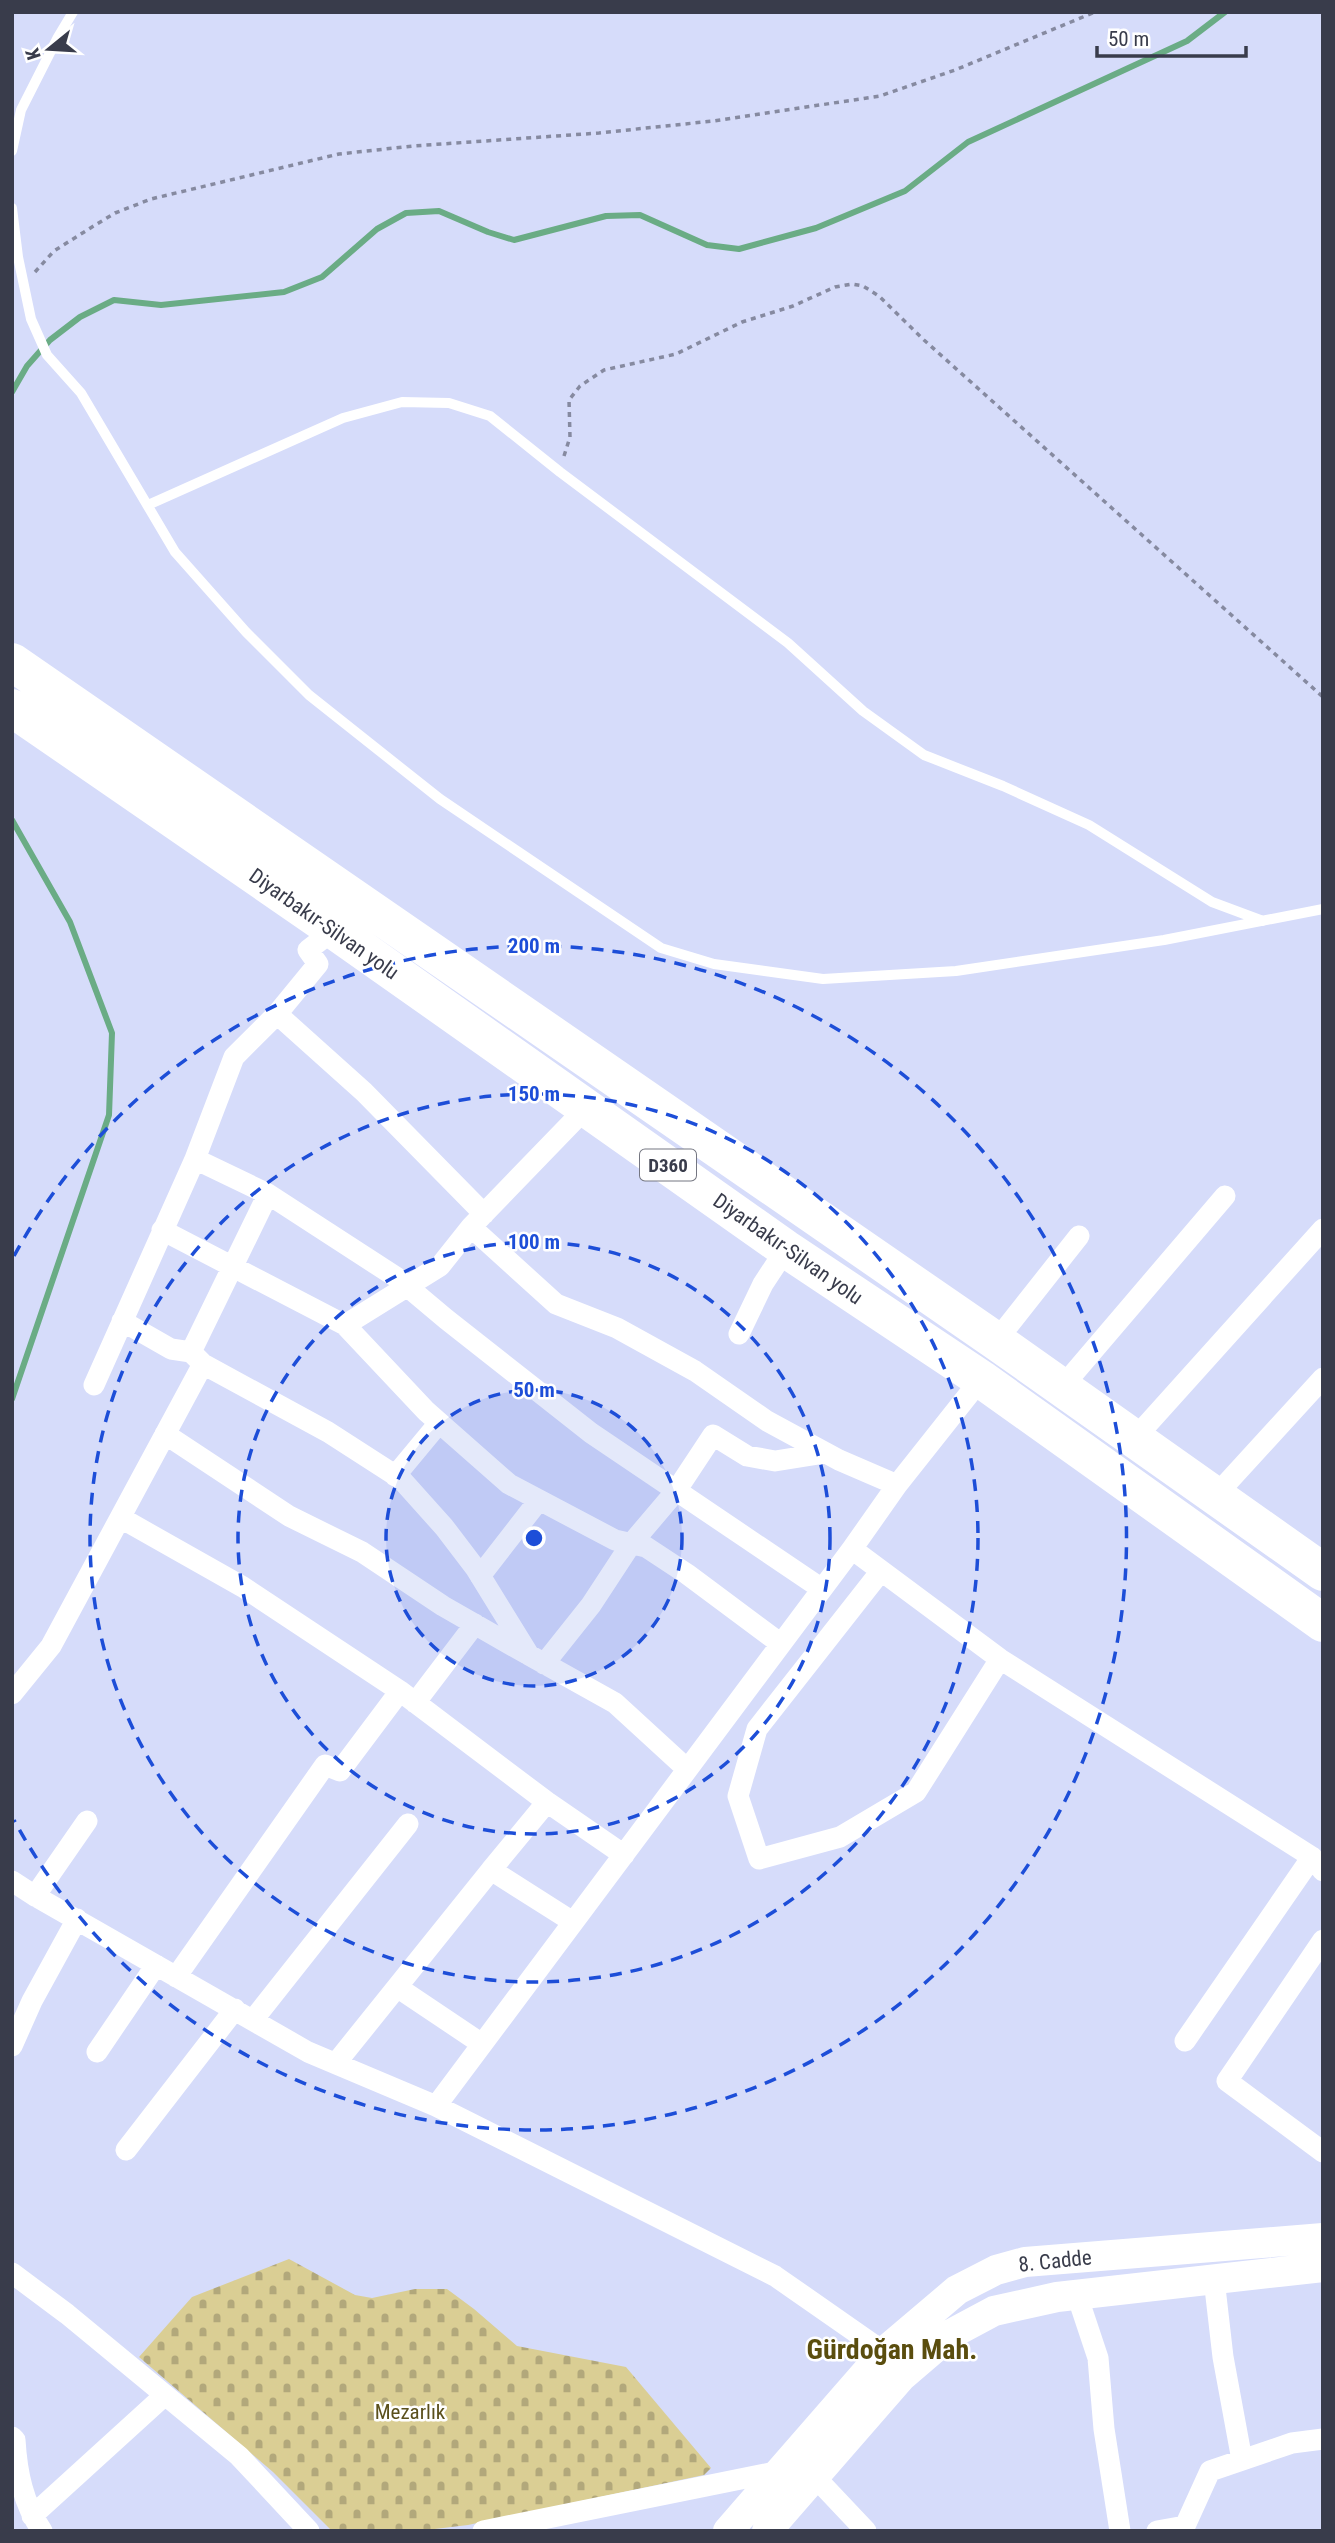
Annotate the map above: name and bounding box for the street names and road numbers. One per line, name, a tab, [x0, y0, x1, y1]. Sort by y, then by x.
street label: Diyarbakır-Silvan yolu	[245, 863, 403, 985]
road number: D360	[640, 1149, 696, 1180]
street label: Diyarbakır-Silvan yolu	[709, 1188, 867, 1310]
street label: 8. Cadde	[1017, 2245, 1093, 2277]

